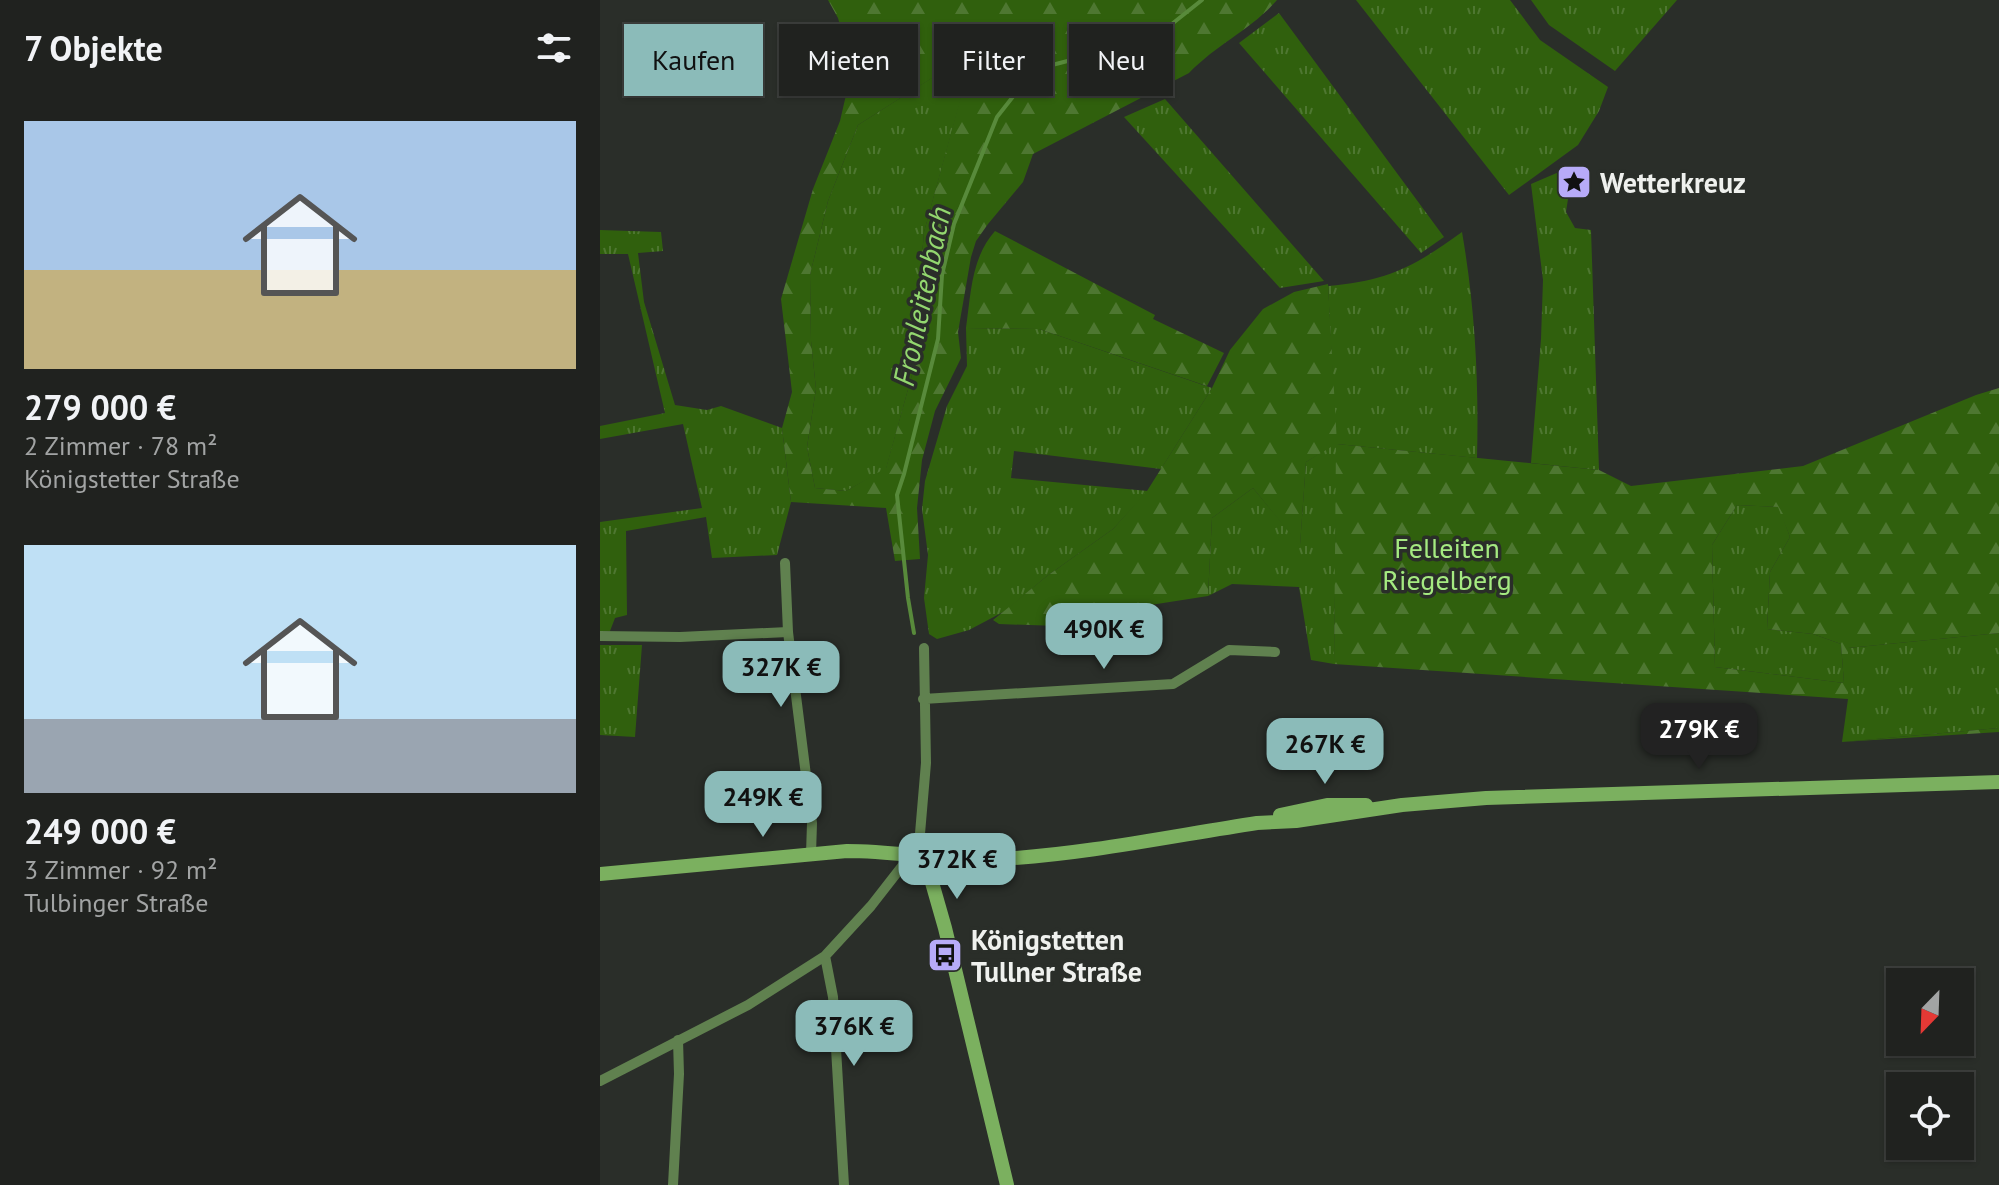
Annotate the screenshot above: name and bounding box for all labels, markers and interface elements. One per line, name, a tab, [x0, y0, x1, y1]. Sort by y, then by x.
chip: Kaufen	[624, 24, 763, 96]
chip: Mieten	[779, 24, 918, 96]
chip: Filter	[934, 24, 1053, 96]
chip: Neu	[1069, 24, 1173, 96]
text: 7 Objekte	[24, 26, 163, 70]
icon: filters	[532, 26, 576, 70]
place icon: Wetterkreuz	[1555, 163, 1593, 201]
place label: Wetterkreuz	[1600, 164, 1746, 201]
icon: home	[228, 173, 372, 317]
water label: Fronleitenbach	[883, 203, 959, 389]
text: 279 000 €	[24, 385, 176, 429]
text: 2 Zimmer · 78 m²	[24, 429, 217, 462]
text: Königstetter Straße	[24, 462, 240, 495]
park label: Felleiten Riegelberg	[1382, 529, 1512, 598]
icon: home	[228, 597, 372, 741]
pin: 490K €	[1039, 603, 1169, 671]
text: 490K €	[1064, 612, 1144, 645]
pin: 327K €	[716, 641, 846, 709]
text: 327K €	[741, 650, 821, 683]
pin: 279K €	[1634, 703, 1764, 771]
text: 279K €	[1659, 712, 1739, 745]
pin: 267K €	[1260, 718, 1390, 786]
text: 267K €	[1285, 727, 1365, 760]
pin: 249K €	[698, 771, 828, 839]
text: 249K €	[723, 780, 803, 813]
text: 249 000 €	[24, 809, 176, 853]
pin: 372K €	[892, 833, 1022, 901]
text: 372K €	[917, 842, 997, 875]
text: 3 Zimmer · 92 m²	[24, 853, 217, 886]
text: Tulbinger Straße	[24, 886, 208, 919]
place label: Königstetten Tullner Straße	[971, 921, 1142, 990]
bus stop icon: Königstetten Tullner Straße	[926, 936, 964, 974]
north arrow	[1886, 968, 1974, 1056]
map controls	[1886, 968, 1974, 1160]
pin: 376K €	[789, 1000, 919, 1068]
text: 376K €	[814, 1009, 894, 1042]
button: locate	[1886, 1072, 1974, 1160]

